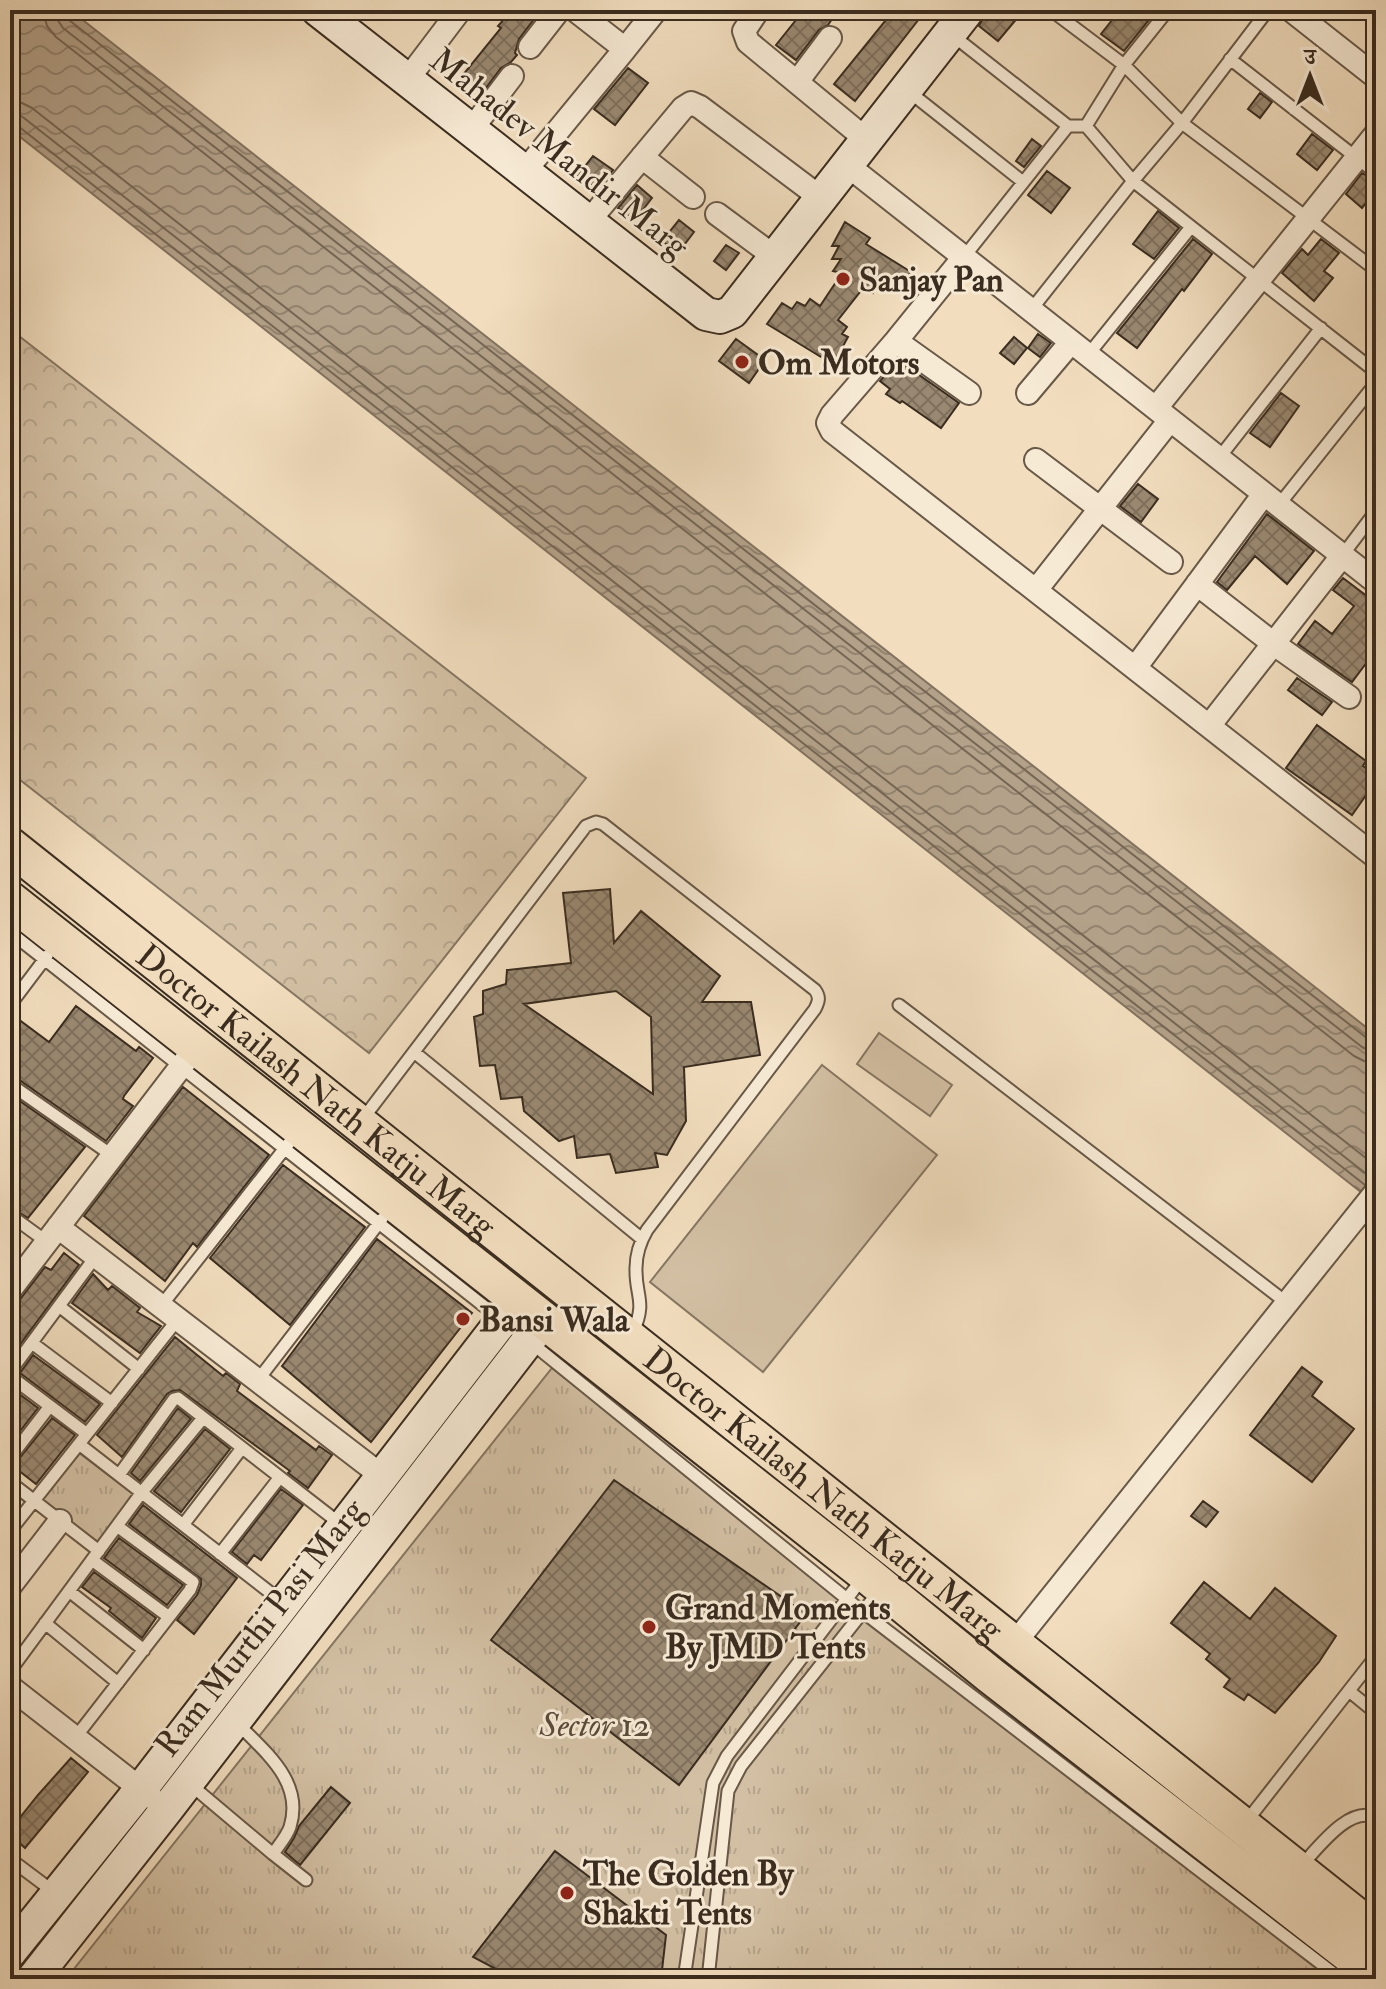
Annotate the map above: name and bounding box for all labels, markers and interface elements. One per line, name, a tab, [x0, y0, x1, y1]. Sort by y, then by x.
north arrow	[1270, 36, 1350, 116]
street label: Mahadev Mandir Marg	[421, 39, 698, 268]
text: उ	[1302, 43, 1317, 71]
place label: Sanjay Pan	[859, 259, 1004, 302]
marker: Sanjay Pan	[834, 270, 852, 288]
place label: Om Motors	[758, 342, 920, 385]
marker: Om Motors	[733, 353, 751, 371]
street label: Doctor Kailash Nath Katju Marg	[127, 935, 506, 1248]
place label: Bansi Wala	[479, 1299, 630, 1342]
marker: Bansi Wala	[454, 1310, 472, 1328]
street label: Doctor Kailash Nath Katju Marg	[634, 1338, 1013, 1651]
street label: Ram Murthi Pasi Marg	[146, 1489, 375, 1766]
place label: Grand Moments By JMD Tents	[665, 1587, 891, 1669]
marker: Grand Moments By JMD Tents	[640, 1618, 658, 1636]
park label: Sector 12	[538, 1704, 651, 1747]
place label: The Golden By Shakti Tents	[582, 1853, 795, 1935]
marker: The Golden By Shakti Tents	[558, 1884, 576, 1902]

